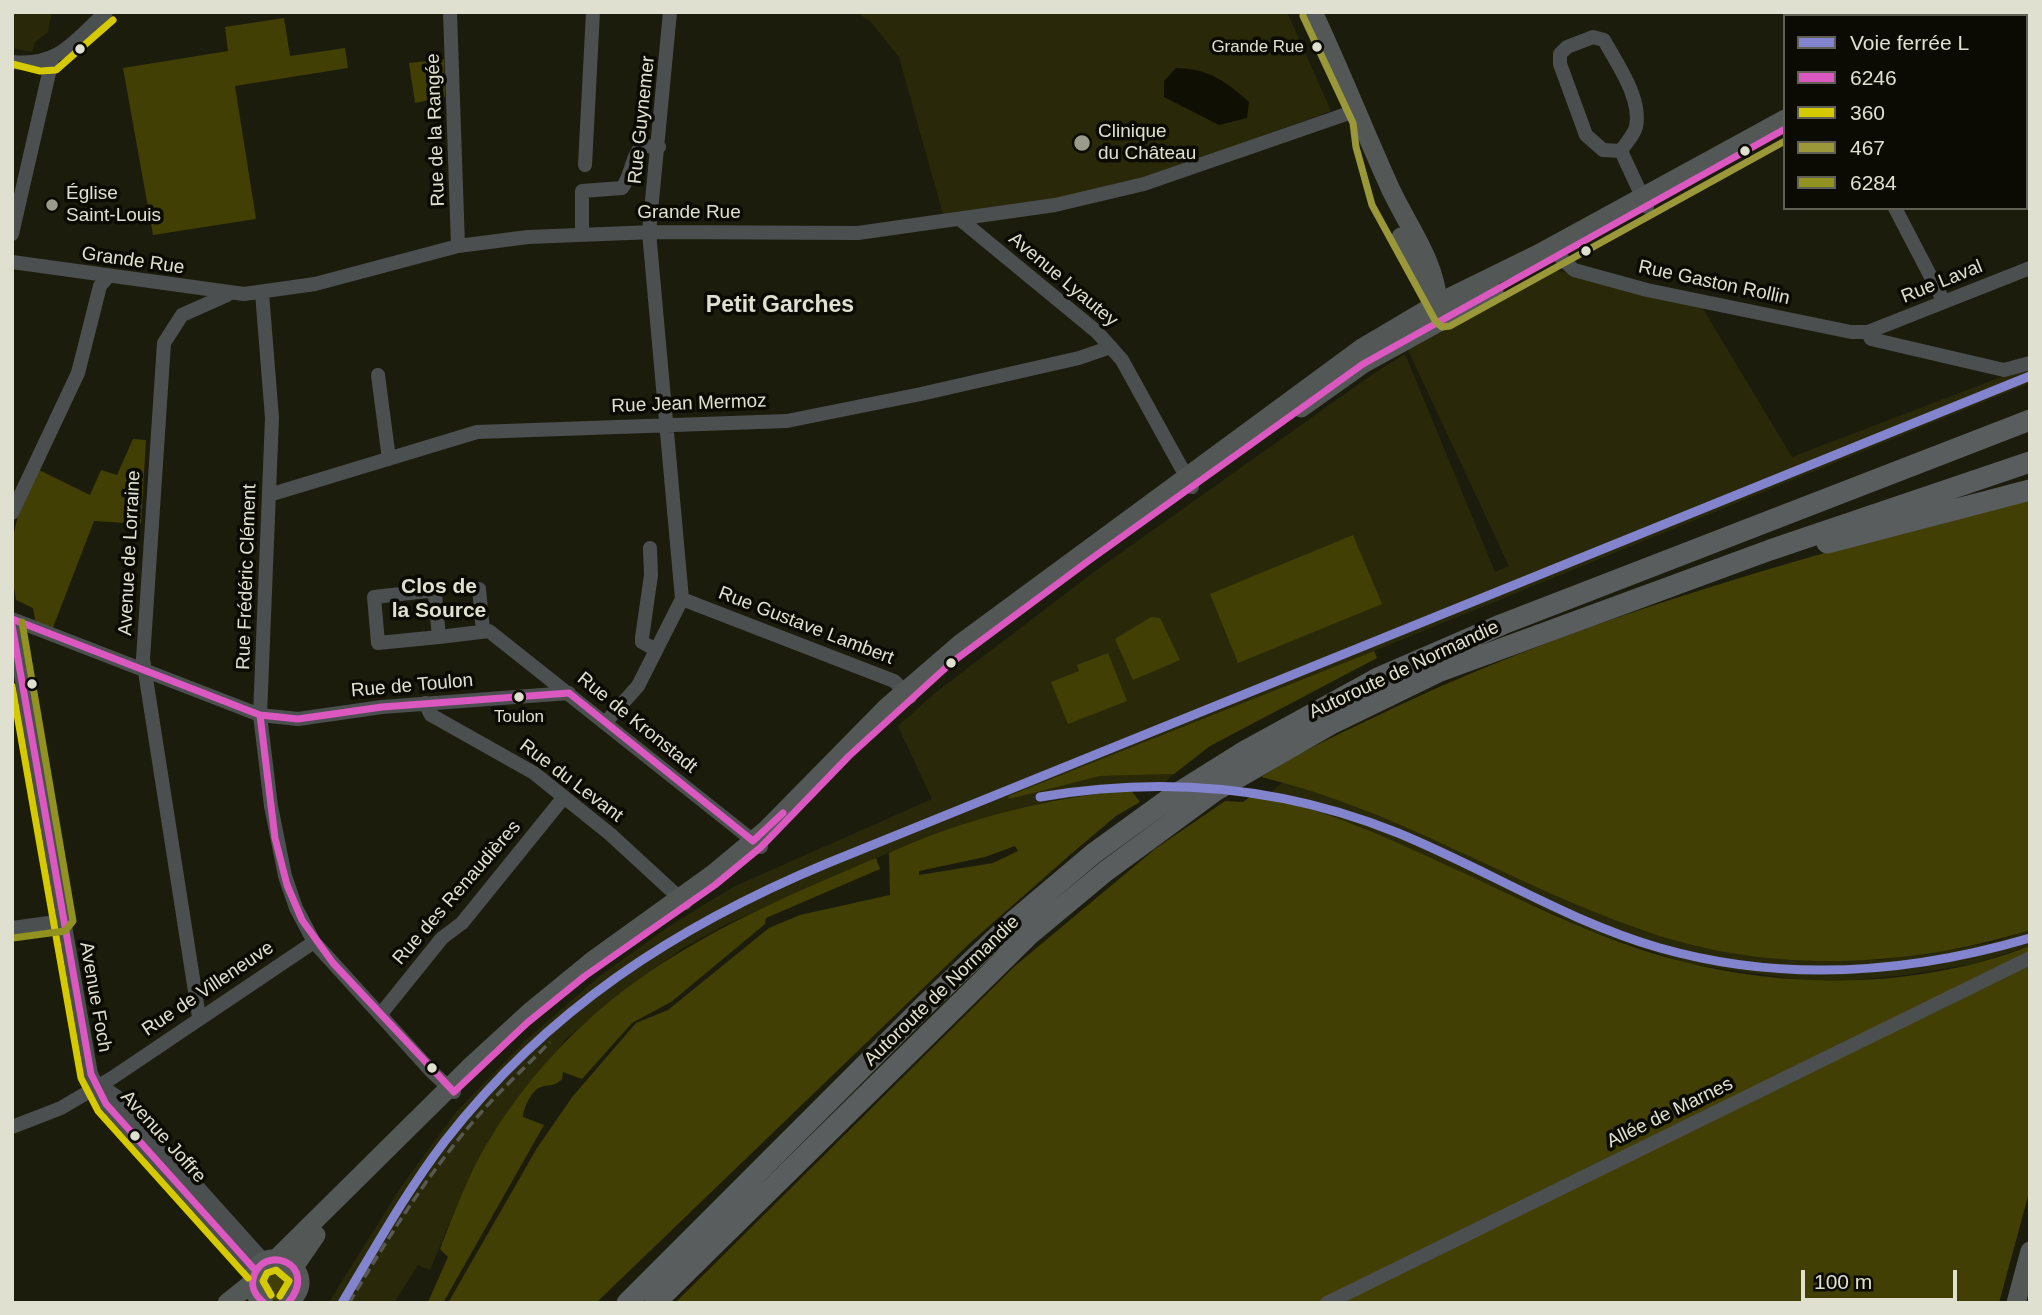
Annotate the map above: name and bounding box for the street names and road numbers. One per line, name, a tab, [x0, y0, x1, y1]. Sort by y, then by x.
street label: Rue de la Rangée	[422, 53, 450, 207]
street label: Rue Guynemer	[624, 55, 660, 185]
street label: Grande Rue	[637, 202, 741, 224]
street label: Avenue Lyautey	[1004, 228, 1122, 332]
street label: Grande Rue	[80, 243, 186, 279]
street label: Rue Laval	[1898, 255, 1986, 309]
street label: Rue Gaston Rollin	[1636, 256, 1792, 310]
street label: Rue Jean Mermoz	[611, 390, 767, 418]
street label: Avenue de Lorraine	[114, 470, 146, 636]
street label: Rue Frédéric Clément	[232, 484, 262, 670]
street label: Rue Gustave Lambert	[715, 582, 897, 670]
street label: Autoroute de Normandie	[1305, 616, 1503, 724]
street label: Rue de Kronstadt	[572, 668, 702, 778]
street label: Rue de Toulon	[350, 669, 474, 703]
street label: Rue du Levant	[515, 735, 627, 827]
street label: Rue des Renaudières	[388, 816, 526, 970]
street label: Autoroute de Normandie	[860, 911, 1024, 1071]
street label: Rue de Villeneuve	[138, 937, 278, 1041]
street label: Avenue Foch	[74, 940, 116, 1054]
street label: Allée de Marnes	[1603, 1073, 1737, 1153]
street label: Avenue Joffre	[116, 1086, 210, 1188]

